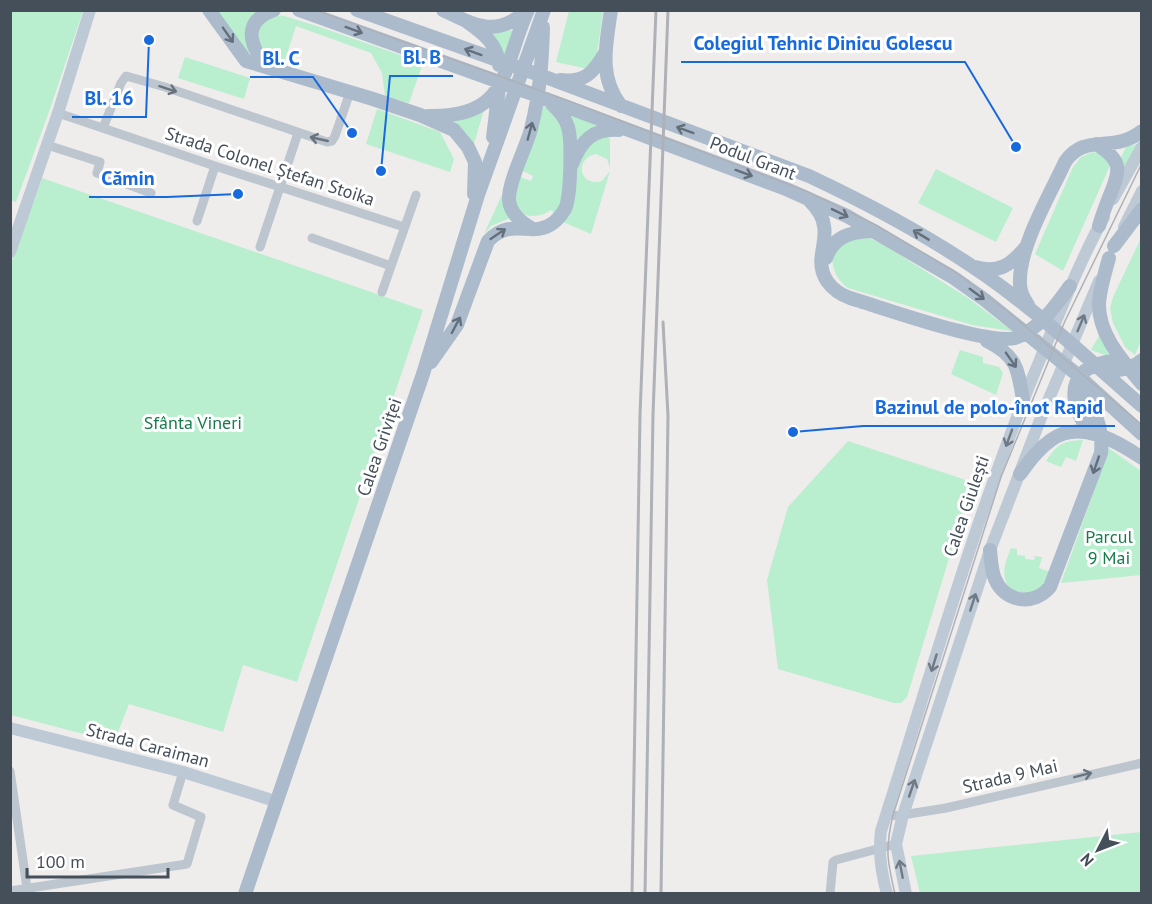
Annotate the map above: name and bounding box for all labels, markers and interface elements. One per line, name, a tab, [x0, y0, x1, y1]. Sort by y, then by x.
callout: Colegiul Tehnic Dinicu Golescu	[681, 24, 965, 62]
one-way arrow	[344, 26, 363, 37]
one-way arrow	[222, 27, 234, 43]
text: Colegiul Tehnic Dinicu Golescu	[693, 30, 953, 56]
callout: Bl. B	[390, 38, 453, 76]
callout: Bl. C	[250, 39, 313, 77]
text: Bl. B	[403, 44, 441, 70]
text: Bl. C	[262, 45, 300, 71]
one-way arrow	[464, 45, 483, 56]
callout: Bl. 16	[72, 79, 146, 117]
one-way arrow	[158, 84, 177, 95]
text: Bl. 16	[85, 85, 133, 111]
street label: Strada Colonel Ștefan Stoika	[162, 121, 378, 211]
one-way arrow	[524, 122, 536, 141]
one-way arrow	[677, 124, 695, 135]
street label: Podul Grant	[707, 131, 799, 185]
one-way arrow	[310, 133, 329, 144]
callout: Cămin	[89, 159, 167, 197]
text: Cămin	[101, 165, 155, 191]
one-way arrow	[734, 169, 752, 180]
one-way arrow	[831, 208, 849, 220]
one-way arrow	[489, 228, 506, 241]
one-way arrow	[913, 228, 930, 240]
one-way arrow	[968, 288, 984, 301]
one-way arrow	[1076, 314, 1088, 332]
one-way arrow	[450, 317, 462, 334]
one-way arrow	[1005, 351, 1017, 367]
callout: Bazinul de polo-înot Rapid	[863, 388, 1115, 426]
text: Bazinul de polo-înot Rapid	[875, 394, 1103, 420]
street label: Calea Griviței	[351, 395, 407, 499]
park label: Sfânta Vineri	[144, 411, 242, 434]
one-way arrow	[1003, 428, 1014, 447]
street label: Calea Giulești	[938, 452, 994, 560]
one-way arrow	[1090, 456, 1101, 474]
park label: Parcul 9 Mai	[1085, 525, 1134, 569]
one-way arrow	[968, 593, 979, 612]
one-way arrow	[928, 653, 939, 672]
street label: Strada Caraiman	[84, 718, 212, 772]
street label: Strada 9 Mai	[960, 754, 1060, 798]
one-way arrow	[1073, 769, 1092, 781]
one-way arrow	[908, 779, 919, 798]
north arrow	[1068, 820, 1128, 880]
scale bar	[27, 841, 168, 879]
text: N	[1076, 849, 1098, 871]
text: 100 m	[36, 850, 85, 873]
one-way arrow	[895, 859, 906, 879]

